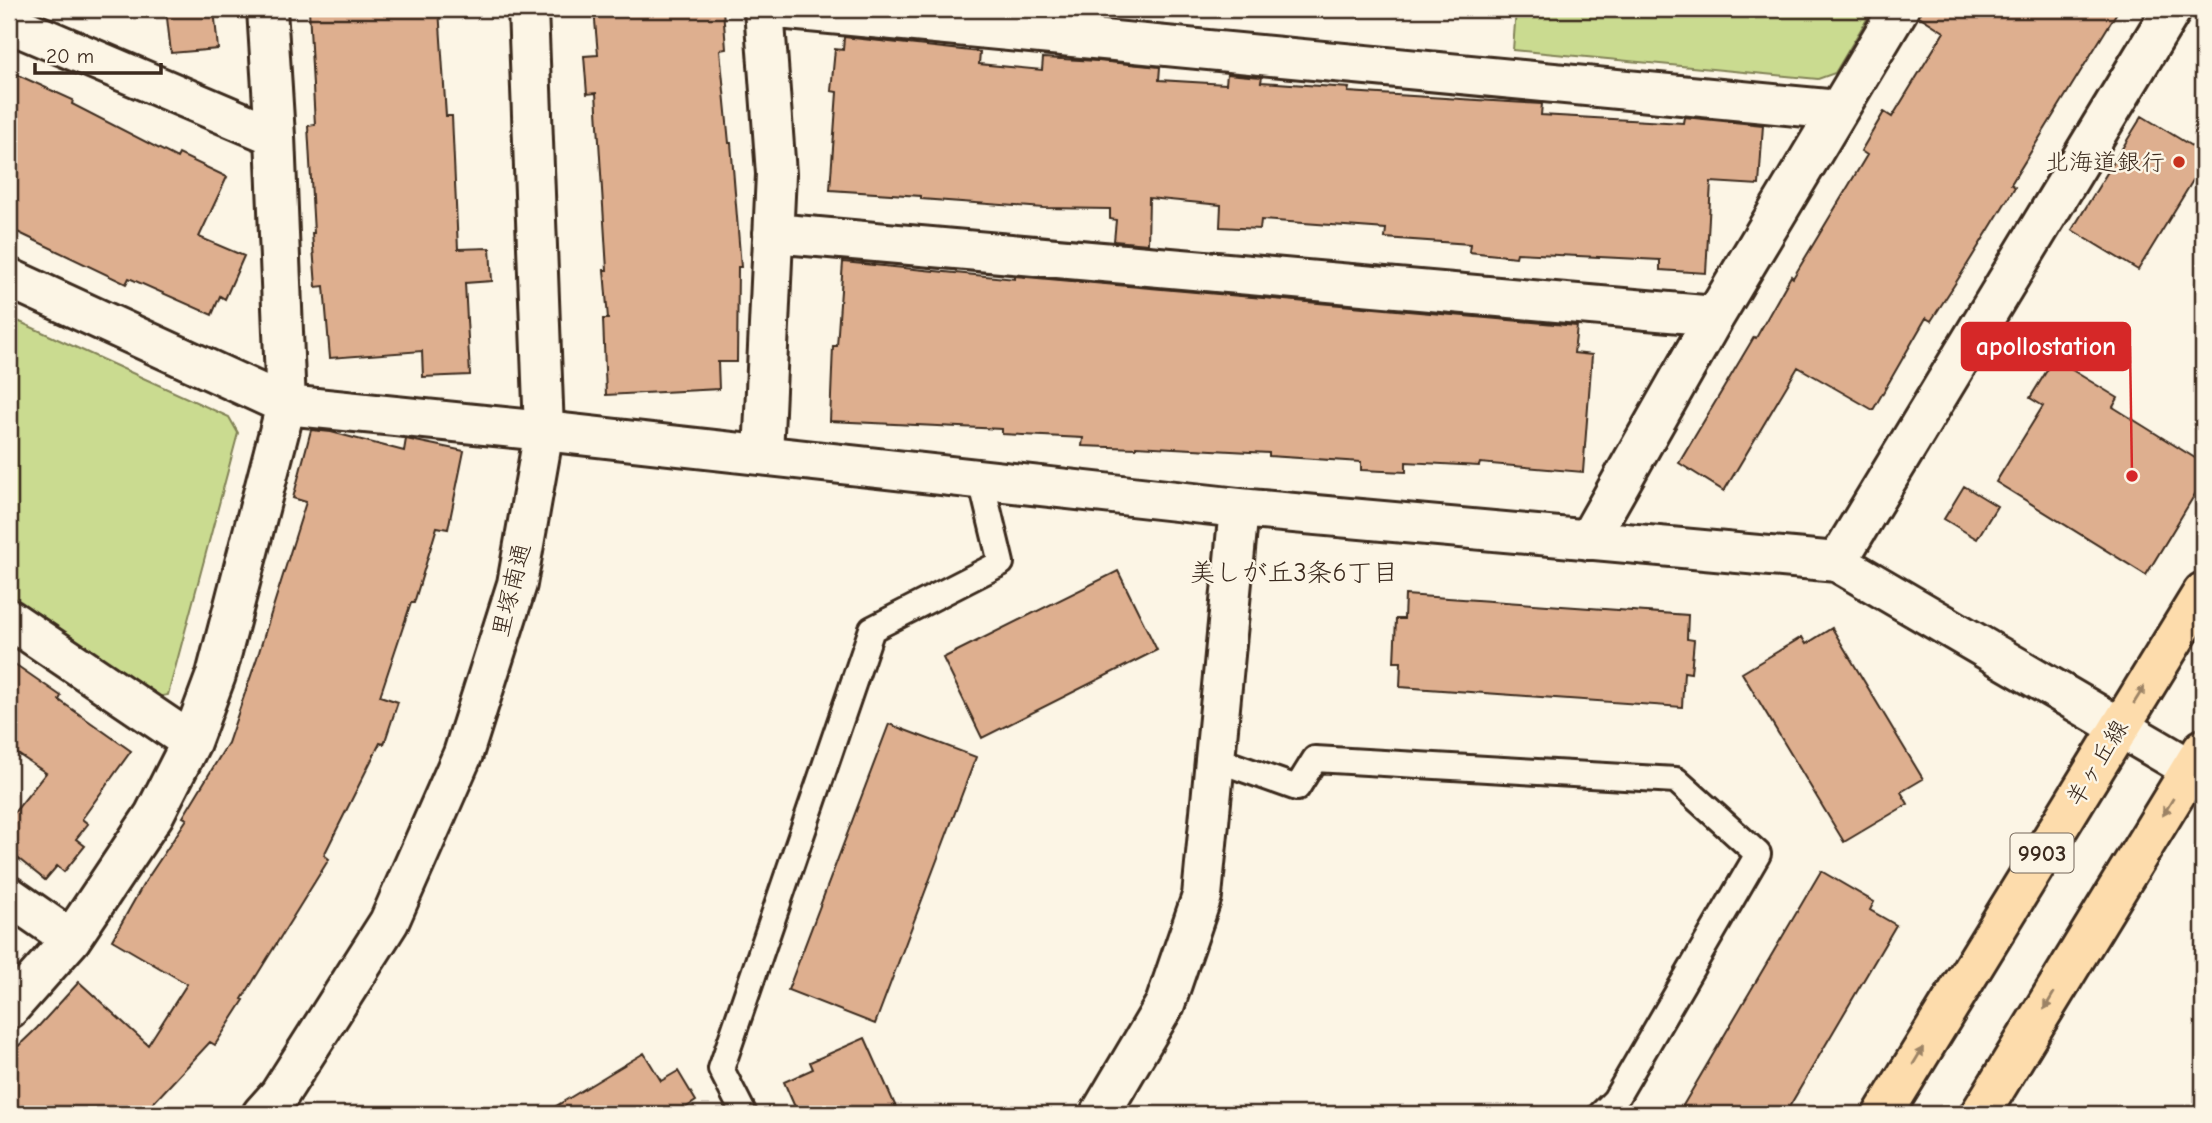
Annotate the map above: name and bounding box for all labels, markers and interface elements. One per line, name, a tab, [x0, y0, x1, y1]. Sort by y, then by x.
scale bar	[35, 32, 161, 76]
text: 20 m	[46, 44, 94, 68]
place label: 北海道銀行	[2045, 148, 2165, 176]
marker: 北海道銀行	[2171, 154, 2187, 170]
callout: apollostation	[1962, 323, 2130, 370]
text: apollostation	[1976, 332, 2116, 362]
street label: 里塚南通	[486, 540, 536, 640]
district label: 美しが丘3条6丁目	[1189, 558, 1399, 588]
one-way arrow	[2133, 685, 2146, 704]
street label: 羊ヶ丘線	[2060, 715, 2134, 811]
one-way arrow	[2161, 797, 2174, 817]
road number: 9903	[2010, 834, 2074, 873]
one-way arrow	[2043, 991, 2056, 1011]
one-way arrow	[1912, 1046, 1925, 1066]

